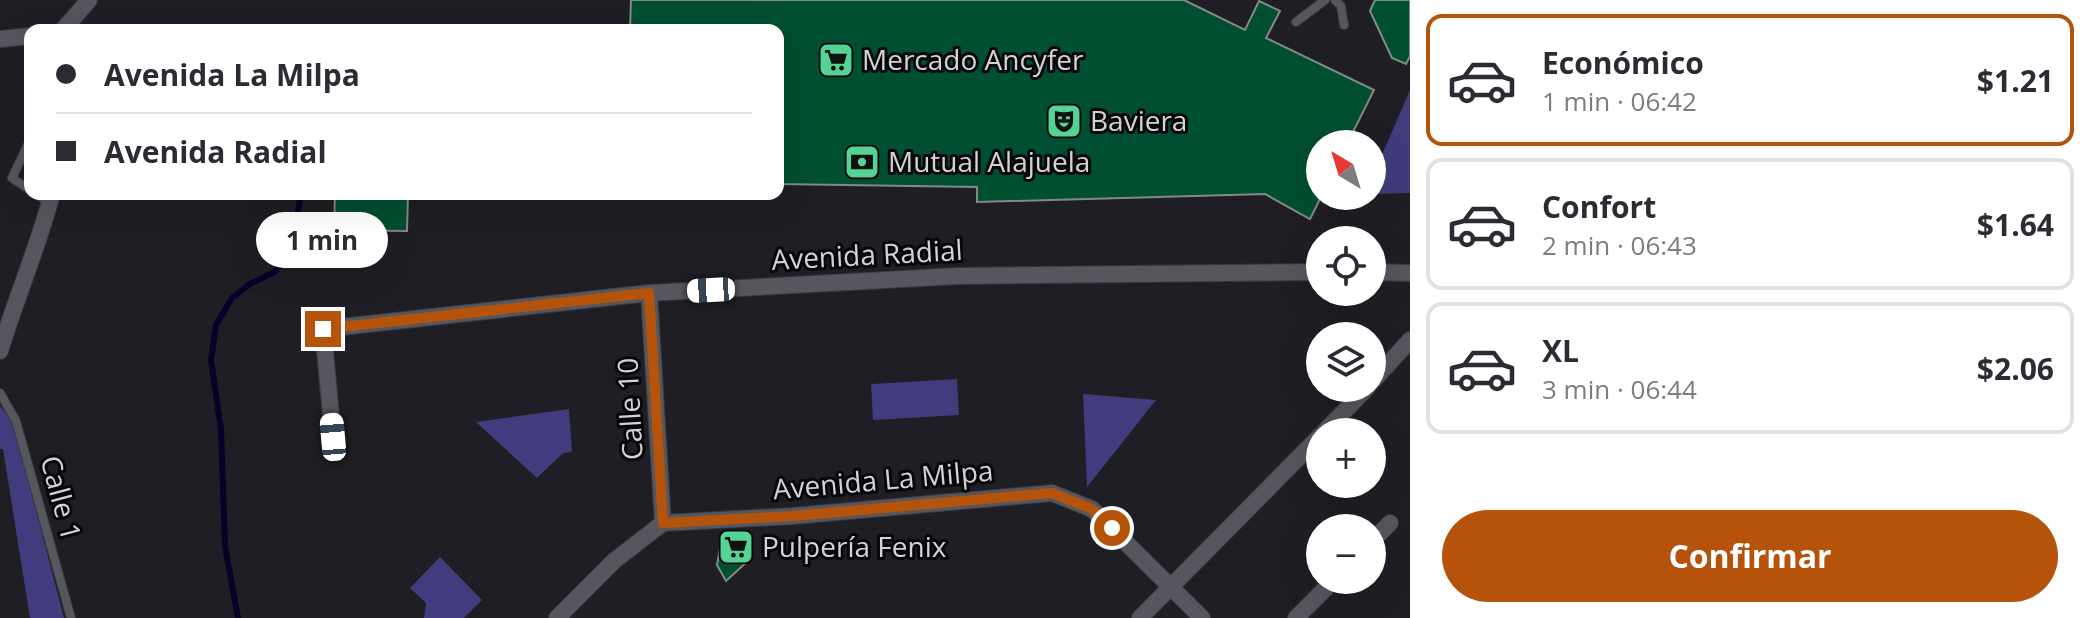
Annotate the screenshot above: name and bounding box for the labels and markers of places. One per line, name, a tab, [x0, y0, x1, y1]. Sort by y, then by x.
place label: Mercado Ancyfer	[862, 40, 1084, 78]
supermarket icon: Mercado Ancyfer	[817, 41, 855, 79]
place label: Baviera	[1090, 101, 1187, 139]
theatre icon: Baviera	[1045, 102, 1083, 140]
place label: Mutual Alajuela	[888, 142, 1090, 180]
bank icon: Mutual Alajuela	[843, 143, 881, 181]
place label: Pulpería Fenix	[762, 527, 947, 565]
supermarket icon: Pulpería Fenix	[717, 528, 755, 566]

